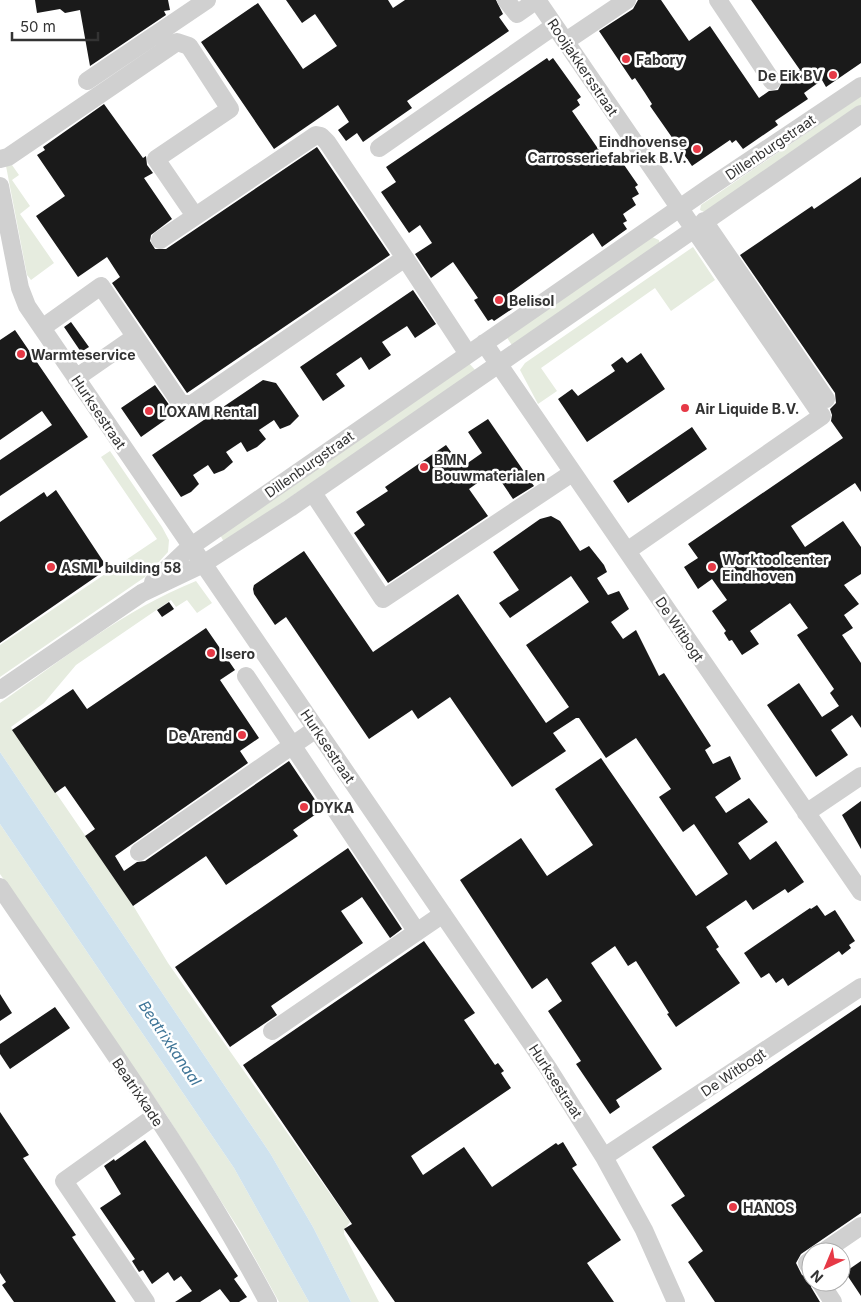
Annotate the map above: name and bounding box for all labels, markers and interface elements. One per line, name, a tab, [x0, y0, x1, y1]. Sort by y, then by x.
scale bar	[12, 10, 99, 42]
street label: Rooijakkersstraat	[544, 15, 622, 119]
text: 50 m	[20, 17, 56, 36]
place label: Fabory	[636, 51, 684, 68]
marker: Fabory	[620, 53, 632, 65]
place label: De Eik BV	[758, 67, 824, 84]
marker: De Eik BV	[827, 69, 839, 81]
street label: Dillenburgstraat	[722, 110, 819, 183]
place label: Eindhovense Carrosseriefabriek B.V.	[527, 133, 687, 166]
marker: Eindhovense Carrosseriefabriek B.V.	[691, 143, 703, 155]
place label: Belisol	[509, 292, 554, 309]
marker: Belisol	[493, 294, 505, 306]
place label: Warmteservice	[31, 346, 136, 363]
marker: Warmteservice	[15, 348, 27, 360]
street label: Hurksestraat	[68, 372, 130, 452]
place label: Air Liquide B.V.	[695, 400, 800, 417]
marker: Air Liquide B.V.	[679, 402, 691, 414]
place label: LOXAM Rental	[159, 403, 257, 420]
marker: LOXAM Rental	[143, 405, 155, 417]
street label: Dillenburgstraat	[261, 427, 357, 501]
place label: BMN Bouwmaterialen	[434, 451, 545, 484]
marker: BMN Bouwmaterialen	[418, 461, 430, 473]
place label: Worktoolcenter Eindhoven	[722, 551, 829, 584]
place label: ASML building 58	[61, 559, 181, 576]
marker: ASML building 58	[45, 561, 57, 573]
marker: Worktoolcenter Eindhoven	[706, 561, 718, 573]
street label: De Witbogt	[652, 594, 708, 665]
place label: Isero	[221, 645, 255, 662]
marker: Isero	[205, 647, 217, 659]
street label: Hurksestraat	[297, 706, 359, 786]
place label: De Arend	[169, 727, 232, 744]
marker: De Arend	[236, 729, 248, 741]
place label: DYKA	[314, 799, 355, 816]
marker: DYKA	[298, 801, 310, 813]
water label: Beatrixkanaal	[135, 997, 206, 1089]
street label: Hurksestraat	[526, 1041, 586, 1122]
street label: De Witbogt	[698, 1044, 769, 1100]
street label: Beatrixkade	[109, 1055, 167, 1129]
place label: HANOS	[743, 1199, 795, 1216]
marker: HANOS	[727, 1201, 739, 1213]
north arrow	[801, 1242, 851, 1292]
text: N	[807, 1267, 826, 1287]

